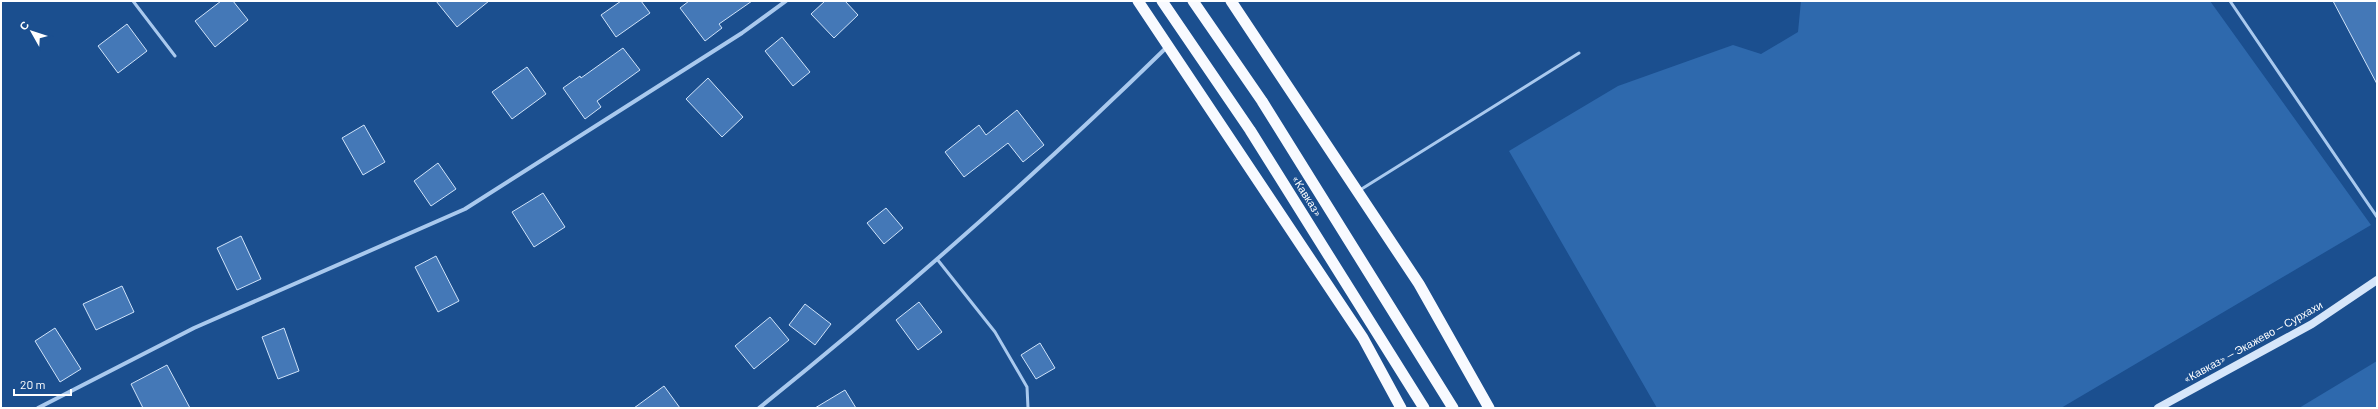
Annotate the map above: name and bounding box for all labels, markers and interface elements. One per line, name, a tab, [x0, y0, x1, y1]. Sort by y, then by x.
north arrow	[12, 12, 52, 52]
text: С	[16, 18, 31, 33]
street label: «Кавказ»	[1290, 173, 1325, 219]
street label: «Кавказ» — Экажево — Сурхахи	[2181, 298, 2325, 385]
scale bar	[14, 371, 71, 397]
text: 20 m	[20, 377, 46, 391]

